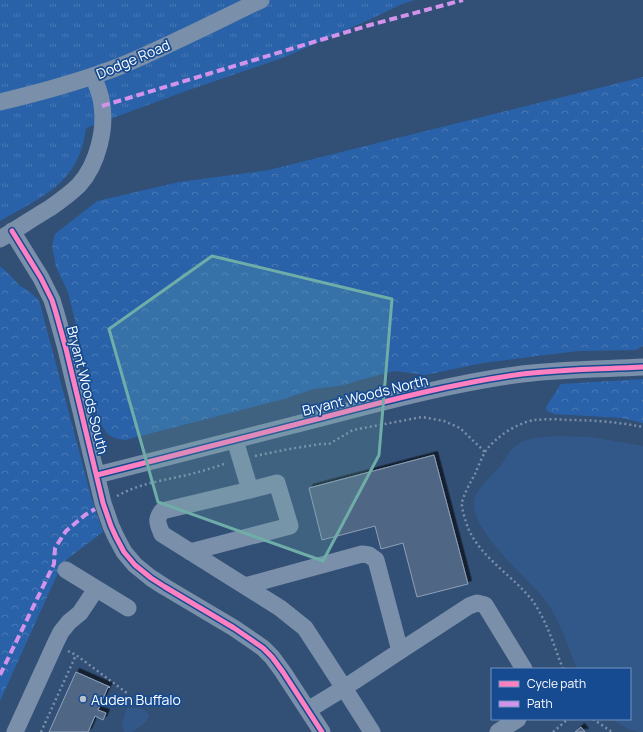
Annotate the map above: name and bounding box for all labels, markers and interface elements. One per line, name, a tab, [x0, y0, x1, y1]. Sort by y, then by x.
street label: Dodge Road	[93, 35, 173, 83]
street label: Bryant Woods South	[63, 324, 113, 456]
street label: Bryant Woods North	[300, 370, 430, 420]
legend	[491, 668, 631, 720]
text: Cycle path	[527, 675, 586, 692]
place label: Auden Buffalo	[91, 690, 181, 709]
marker: Auden Buffalo	[78, 694, 88, 704]
text: Path	[527, 695, 553, 712]

